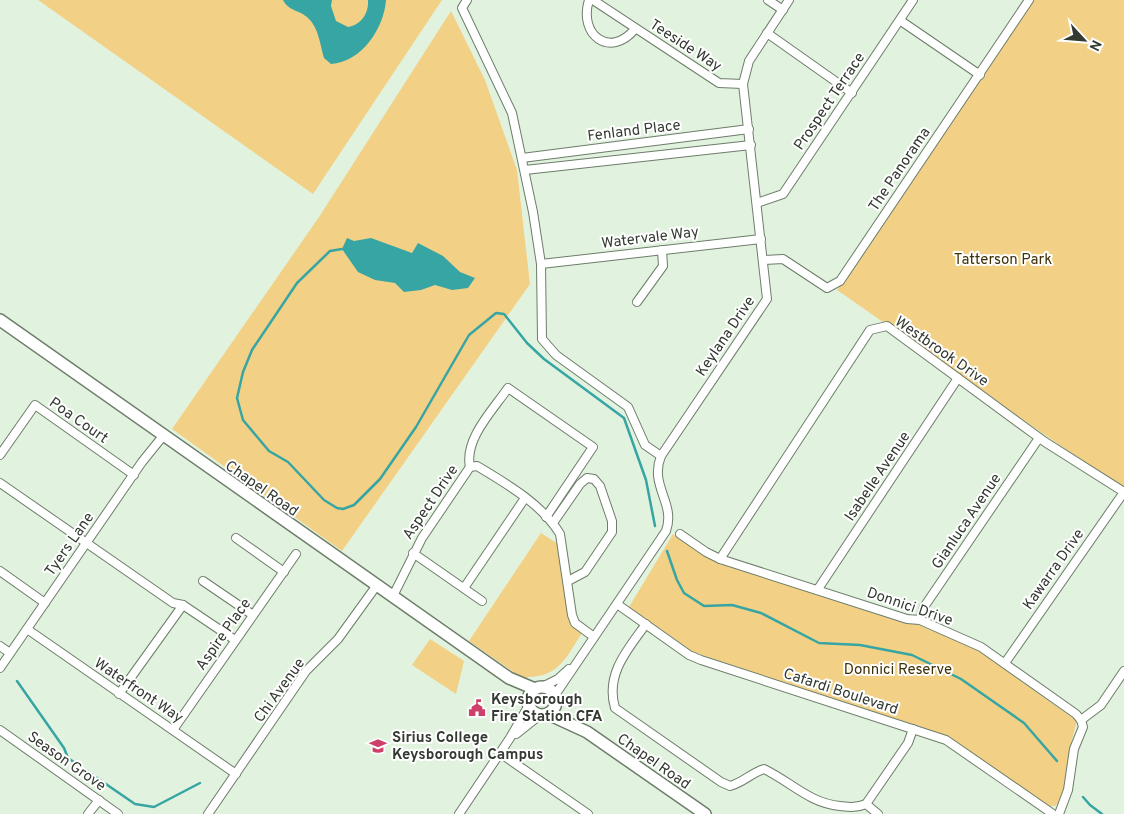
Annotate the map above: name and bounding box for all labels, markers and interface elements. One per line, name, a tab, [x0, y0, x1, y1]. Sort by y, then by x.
north arrow	[1059, 15, 1109, 65]
street label: Teeside Way	[646, 16, 725, 77]
text: N	[1084, 37, 1104, 53]
street label: Prospect Terrace	[791, 49, 870, 154]
street label: Fenland Place	[587, 116, 682, 147]
street label: The Panorama	[865, 124, 935, 216]
street label: Watervale Way	[600, 223, 700, 254]
park label: Tatterson Park	[954, 251, 1052, 270]
street label: Keylana Drive	[692, 293, 760, 381]
street label: Westbrook Drive	[891, 313, 992, 392]
street label: Poa Court	[45, 394, 111, 448]
street label: Isabelle Avenue	[841, 428, 915, 525]
street label: Chapel Road	[221, 457, 302, 521]
street label: Aspect Drive	[399, 462, 463, 544]
street label: Gianluca Avenue	[928, 470, 1006, 573]
street label: Tyers Lane	[41, 509, 99, 580]
street label: Kawarra Drive	[1019, 526, 1089, 614]
street label: Donnici Drive	[864, 584, 955, 631]
street label: Aspire Place	[192, 595, 256, 675]
street label: Waterfront Way	[90, 654, 186, 728]
street label: Chi Avenue	[250, 655, 310, 727]
park label: Donnici Reserve	[844, 661, 952, 680]
street label: Cafardi Boulevard	[781, 665, 900, 720]
place label: Keysborough Fire Station CFA	[491, 691, 603, 727]
public building icon: Keysborough Fire Station CFA	[467, 698, 487, 718]
street label: Season Grove	[23, 728, 109, 796]
place label: Sirius College Keysborough Campus	[392, 729, 543, 765]
street label: Chapel Road	[613, 730, 694, 794]
school or university icon: Sirius College Keysborough Campus	[368, 736, 388, 756]

